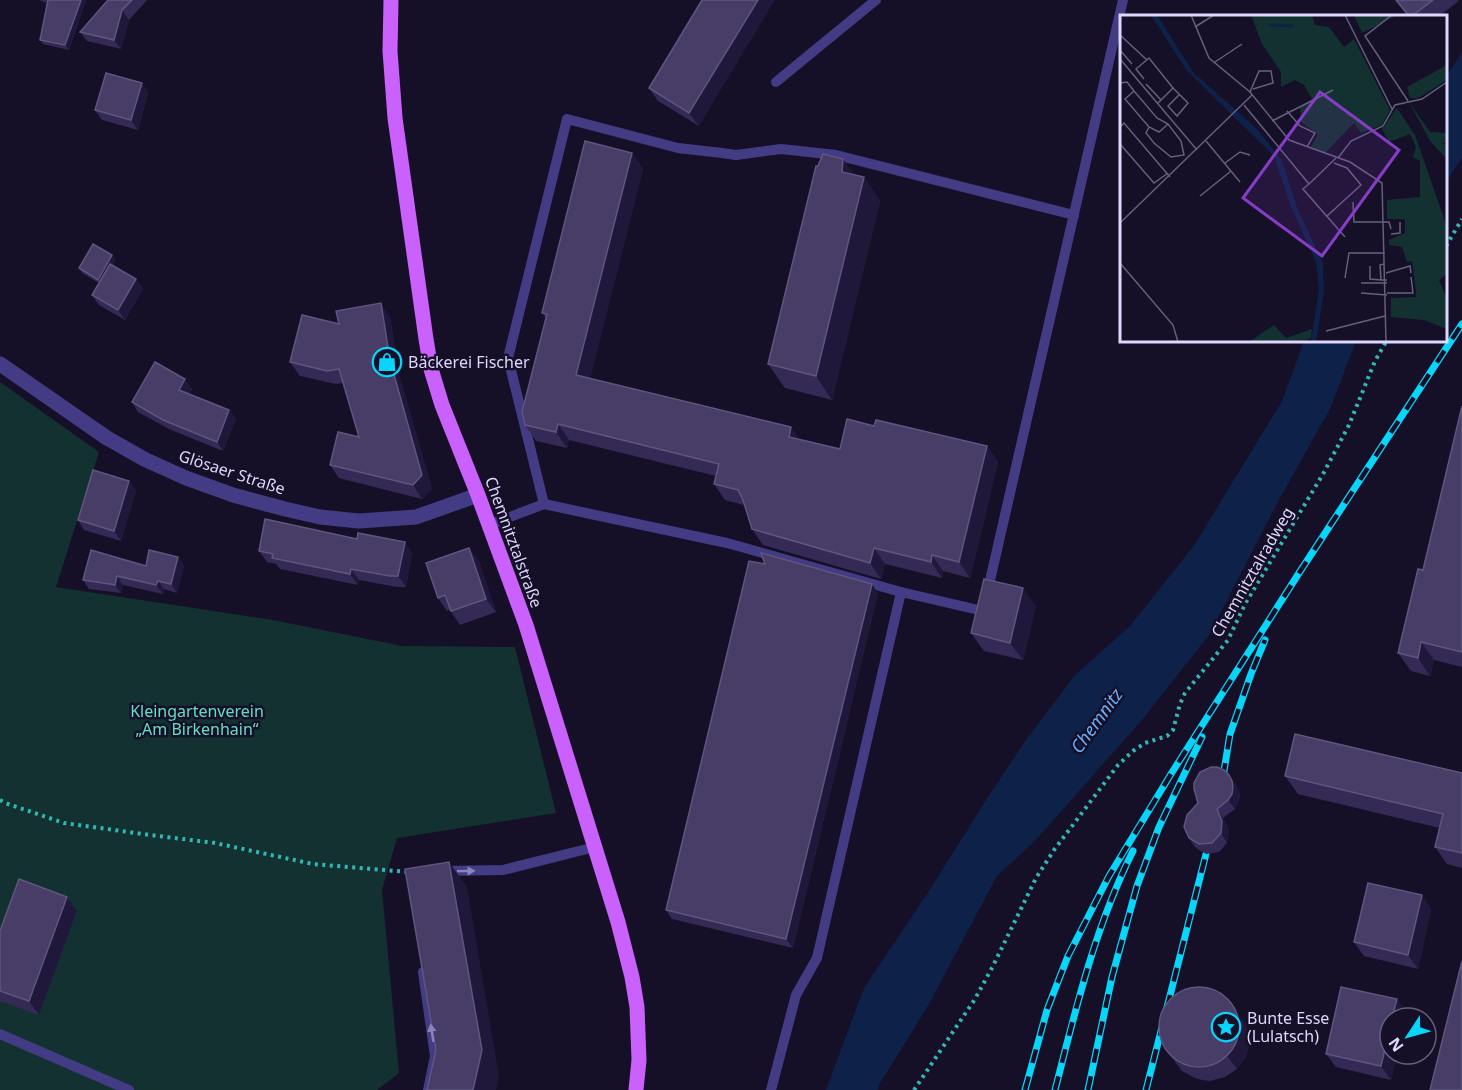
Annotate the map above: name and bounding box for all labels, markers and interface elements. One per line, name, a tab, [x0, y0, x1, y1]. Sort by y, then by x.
inset map	[1120, 15, 1447, 342]
shop icon: Bäckerei Fischer	[371, 346, 403, 378]
place label: Bäckerei Fischer	[408, 351, 530, 373]
street label: Glösaer Straße	[176, 444, 288, 500]
street label: Chemnitztalstraße	[480, 473, 548, 611]
street label: Chemnitztalradweg	[1206, 503, 1298, 641]
water label: Chemnitz	[1065, 683, 1128, 758]
park label: Kleingartenverein „Am Birkenhain“	[130, 700, 264, 740]
one-way arrow	[457, 866, 476, 875]
north arrow	[1378, 1006, 1438, 1066]
place label: Bunte Esse (Lulatsch)	[1247, 1007, 1329, 1047]
place icon: Bunte Esse (Lulatsch)	[1210, 1011, 1242, 1043]
one-way arrow	[427, 1023, 436, 1042]
text: N	[1383, 1033, 1409, 1057]

